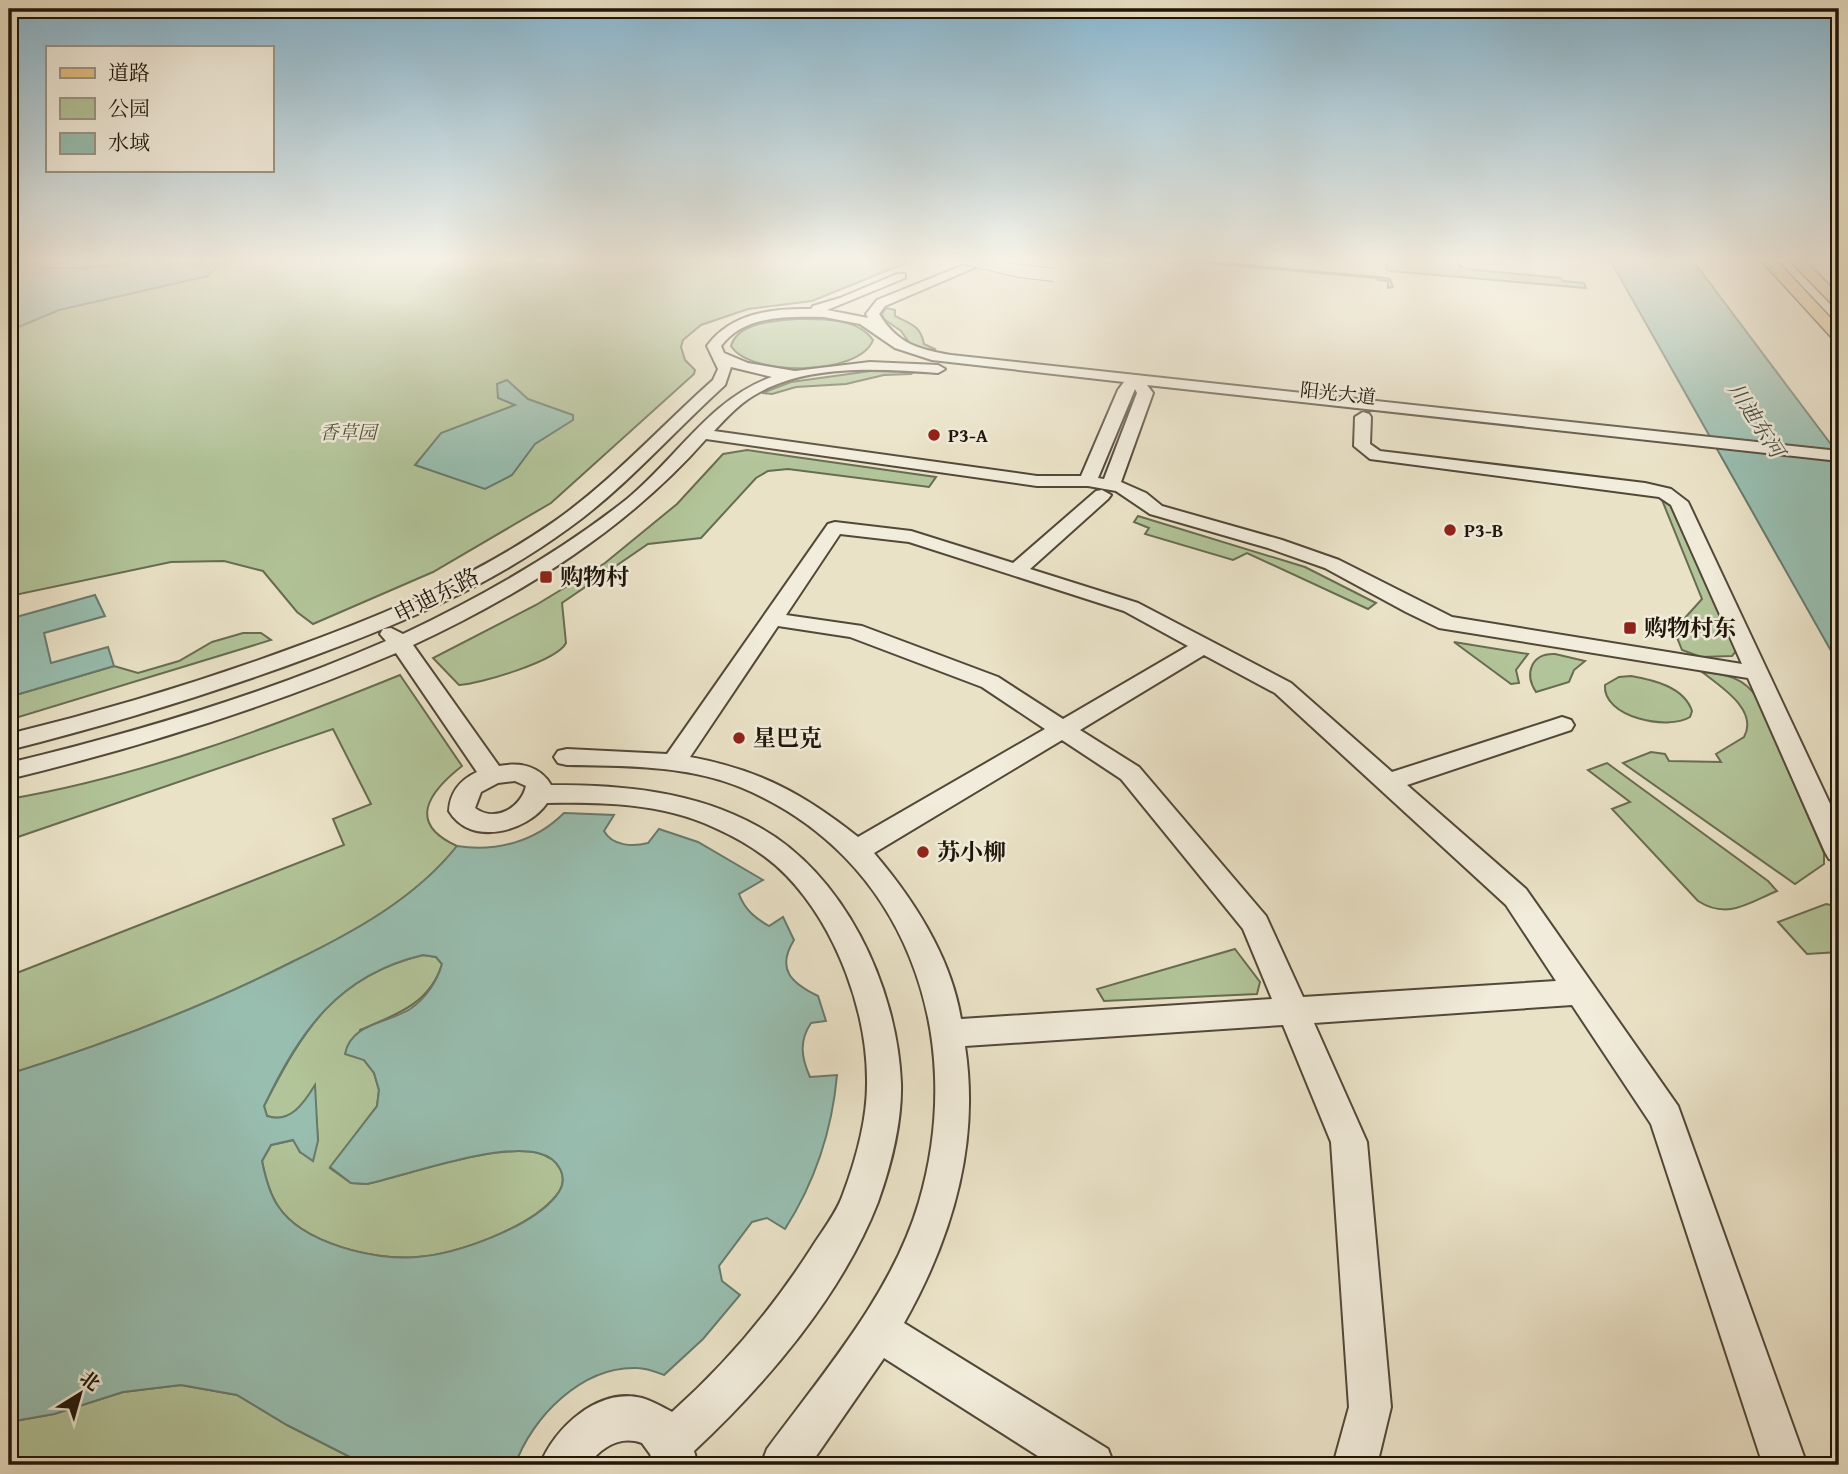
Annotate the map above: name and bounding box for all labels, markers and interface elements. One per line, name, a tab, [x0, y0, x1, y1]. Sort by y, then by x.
legend	[46, 46, 273, 172]
text: 道路	[108, 57, 150, 88]
text: 公园	[108, 93, 150, 124]
text: 水域	[108, 127, 150, 158]
street label: 阳光大道	[1299, 375, 1377, 411]
water label: 川迪东河	[1721, 376, 1794, 467]
park label: 香草园	[319, 418, 379, 446]
place label: P3-A	[948, 421, 988, 449]
marker: P3-A	[926, 427, 942, 443]
place label: P3-B	[1464, 516, 1504, 544]
marker: P3-B	[1442, 522, 1458, 538]
street label: 申迪东路	[387, 559, 484, 630]
place label: 购物村	[560, 560, 629, 593]
marker: 购物村	[538, 569, 554, 585]
place label: 购物村东	[1644, 611, 1736, 644]
marker: 购物村东	[1622, 620, 1638, 636]
place label: 星巴克	[753, 721, 822, 754]
marker: 星巴克	[731, 730, 747, 746]
place label: 苏小柳	[937, 835, 1006, 868]
marker: 苏小柳	[915, 844, 931, 860]
north arrow	[46, 1358, 116, 1428]
text: 北	[74, 1364, 106, 1397]

